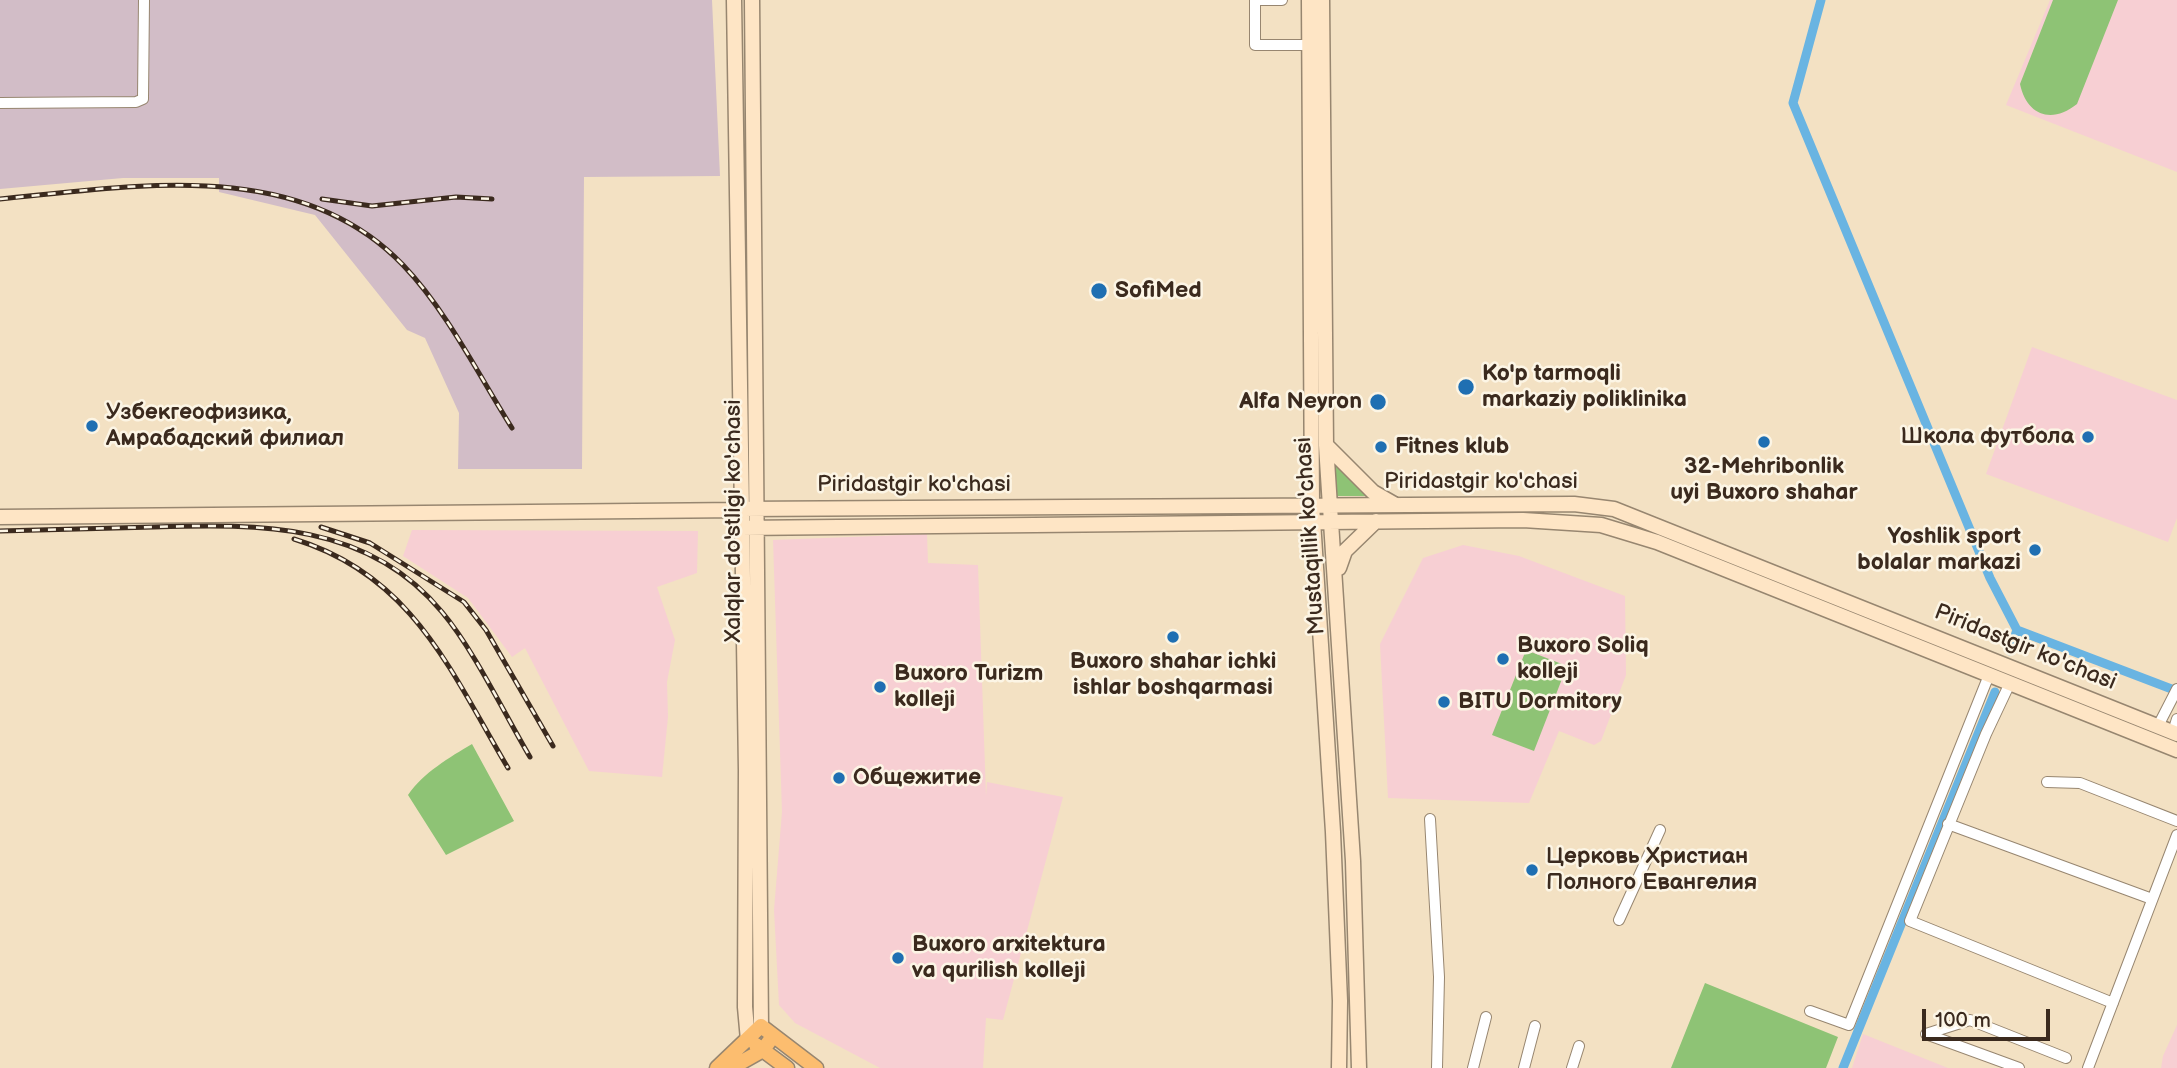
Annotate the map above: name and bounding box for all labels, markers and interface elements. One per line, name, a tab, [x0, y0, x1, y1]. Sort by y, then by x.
place label: SofiMed	[1115, 277, 1202, 305]
marker: SofiMed	[1089, 281, 1109, 301]
place label: Ko'p tarmoqli markaziy poliklinika	[1482, 360, 1687, 414]
marker: Ko'p tarmoqli markaziy poliklinika	[1456, 377, 1476, 397]
place label: Alfa Neyron	[1239, 388, 1362, 416]
marker: Alfa Neyron	[1368, 392, 1388, 412]
place label: Узбекгеофизика, Амрабадский филиал	[106, 399, 344, 453]
street label: Xalqlar do'stligi ko'chasi	[720, 399, 748, 643]
marker: Узбекгеофизика, Амрабадский филиал	[84, 418, 100, 434]
place label: Школа футбола	[1901, 423, 2074, 451]
marker: Школа футбола	[2080, 429, 2096, 445]
place label: Fitnes klub	[1395, 433, 1509, 461]
marker: 32-Mehribonlik uyi Buxoro shahar	[1756, 434, 1772, 450]
street label: Mustaqillik ko'chasi	[1290, 436, 1332, 636]
marker: Fitnes klub	[1373, 439, 1389, 455]
place label: 32-Mehribonlik uyi Buxoro shahar	[1670, 453, 1858, 507]
street label: Piridastgir ko'chasi	[1384, 468, 1578, 496]
street label: Piridastgir ko'chasi	[817, 471, 1011, 499]
place label: Yoshlik sport bolalar markazi	[1857, 523, 2021, 577]
marker: Yoshlik sport bolalar markazi	[2027, 542, 2043, 558]
street label: Piridastgir ko'chasi	[1930, 599, 2120, 697]
marker: Buxoro shahar ichki ishlar boshqarmasi	[1165, 629, 1181, 645]
place label: Buxoro Soliq kolleji	[1517, 632, 1649, 686]
place label: Buxoro shahar ichki ishlar boshqarmasi	[1070, 648, 1276, 702]
marker: Buxoro Soliq kolleji	[1495, 651, 1511, 667]
place label: Buxoro Turizm kolleji	[894, 660, 1043, 714]
marker: Buxoro Turizm kolleji	[872, 679, 888, 695]
place label: BITU Dormitory	[1458, 688, 1622, 716]
marker: BITU Dormitory	[1436, 694, 1452, 710]
place label: Общежитие	[853, 764, 981, 792]
marker: Общежитие	[831, 770, 847, 786]
place label: Церковь Христиан Полного Евангелия	[1546, 843, 1757, 897]
marker: Церковь Христиан Полного Евангелия	[1524, 862, 1540, 878]
place label: Buxoro arxitektura va qurilish kolleji	[912, 931, 1106, 985]
marker: Buxoro arxitektura va qurilish kolleji	[890, 950, 906, 966]
scale bar	[1925, 995, 2053, 1038]
text: 100 m	[1935, 1008, 1991, 1033]

